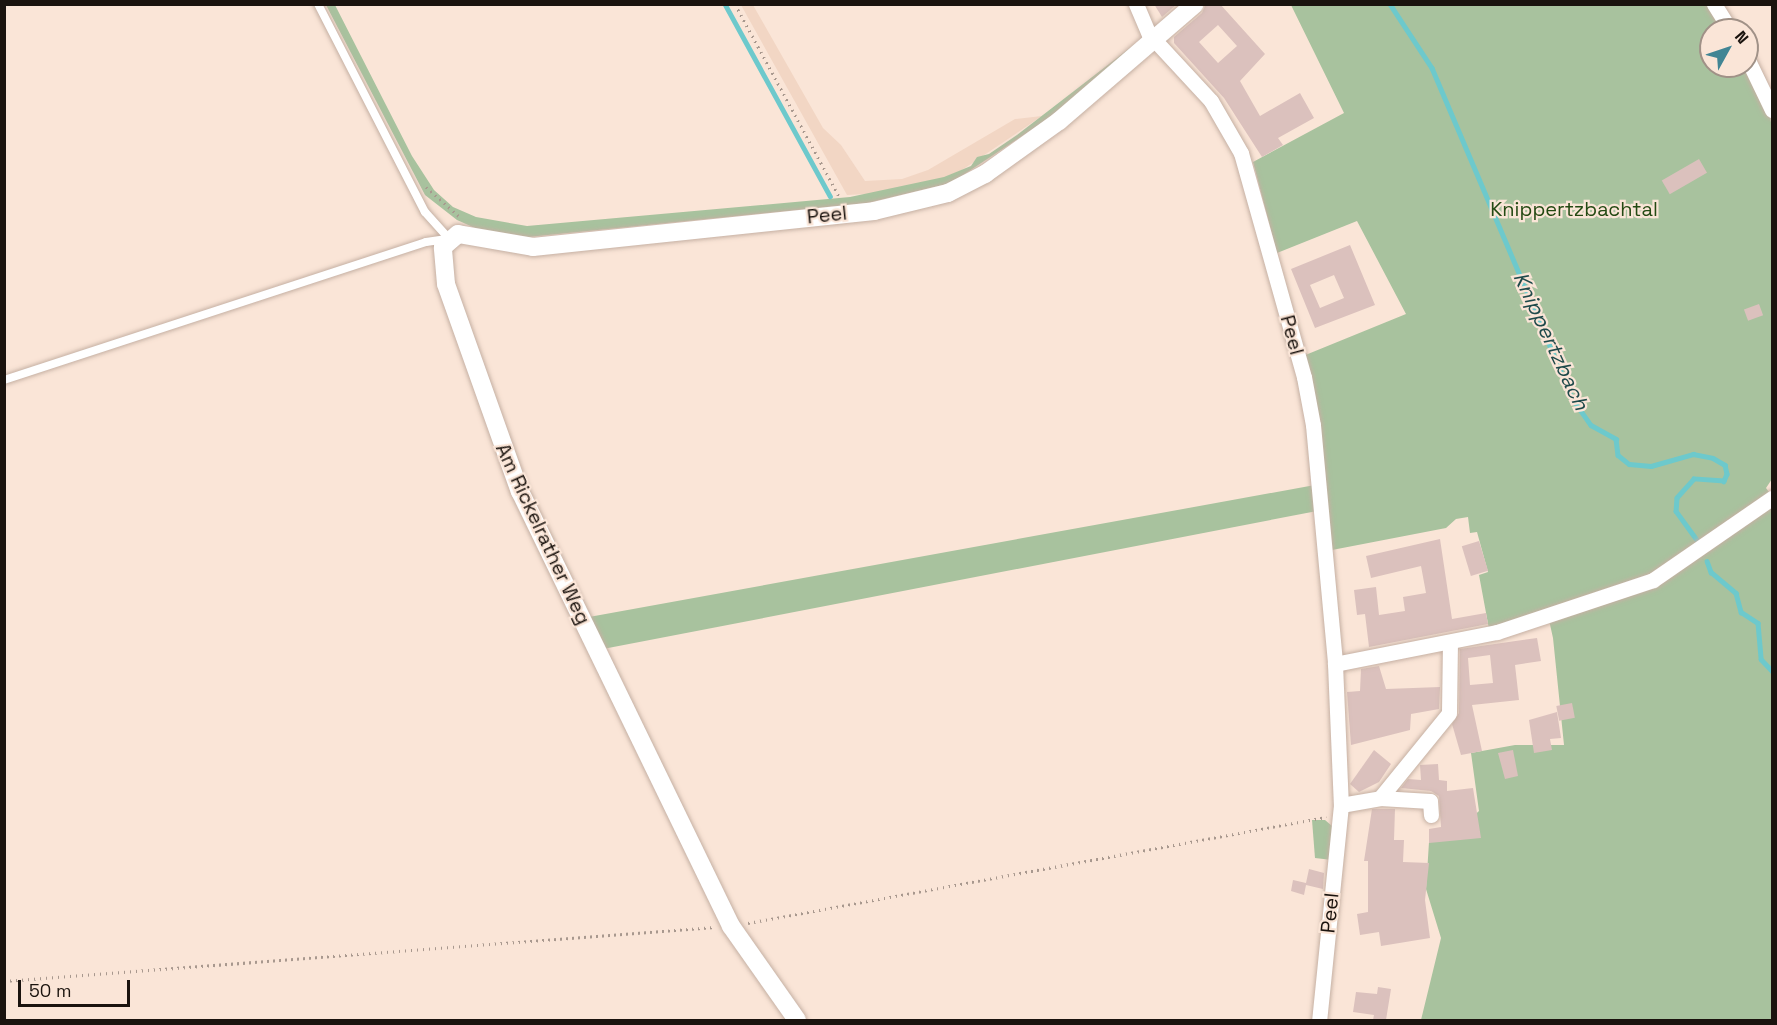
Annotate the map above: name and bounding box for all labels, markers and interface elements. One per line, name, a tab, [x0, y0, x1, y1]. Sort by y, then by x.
north arrow	[1699, 18, 1759, 78]
text: N	[1730, 27, 1753, 48]
park label: Knippertzbachtal	[1490, 197, 1658, 221]
street label: Peel	[806, 201, 848, 229]
water label: Knippertzbach	[1508, 268, 1594, 414]
street label: Peel	[1275, 312, 1309, 358]
street label: Am Rickelrather Weg	[490, 440, 596, 628]
street label: Peel	[1316, 892, 1344, 934]
scale bar	[21, 968, 134, 1006]
text: 50 m	[29, 979, 71, 1002]

